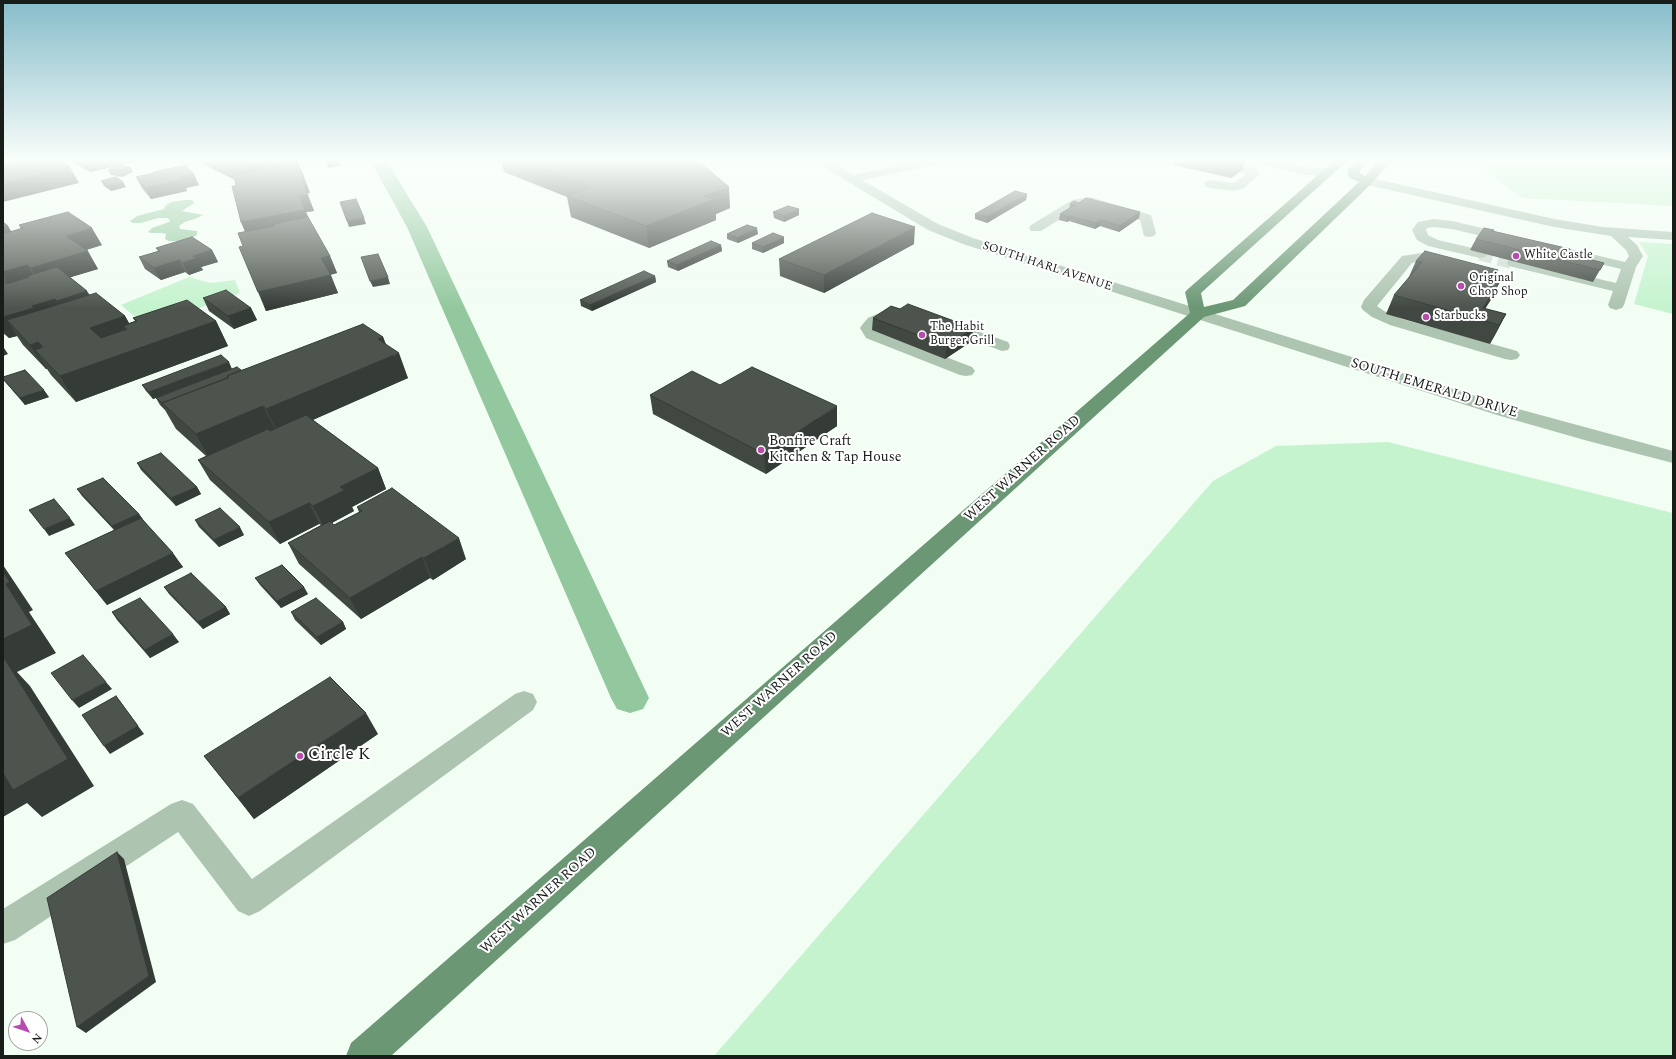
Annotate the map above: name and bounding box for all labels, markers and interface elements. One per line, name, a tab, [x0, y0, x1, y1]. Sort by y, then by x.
street label: SOUTH HARL AVENUE	[980, 239, 1114, 295]
place label: White Castle	[1524, 249, 1593, 263]
marker: White Castle	[1511, 251, 1521, 261]
place label: Original Chop Shop	[1469, 272, 1528, 300]
marker: Original Chop Shop	[1456, 281, 1466, 291]
place label: Starbucks	[1434, 310, 1486, 324]
marker: Starbucks	[1421, 312, 1431, 322]
place label: The Habit Burger Grill	[930, 321, 994, 349]
marker: The Habit Burger Grill	[917, 330, 927, 340]
street label: SOUTH EMERALD DRIVE	[1348, 356, 1520, 422]
street label: WEST WARNER ROAD	[961, 412, 1085, 526]
place label: Bonfire Craft Kitchen & Tap House	[769, 434, 902, 466]
marker: Bonfire Craft Kitchen & Tap House	[756, 445, 766, 455]
street label: WEST WARNER ROAD	[718, 628, 842, 742]
place label: Circle K	[308, 746, 370, 766]
marker: Circle K	[295, 751, 305, 761]
street label: WEST WARNER ROAD	[477, 844, 601, 958]
north arrow	[8, 1011, 48, 1051]
text: N	[27, 1029, 46, 1047]

